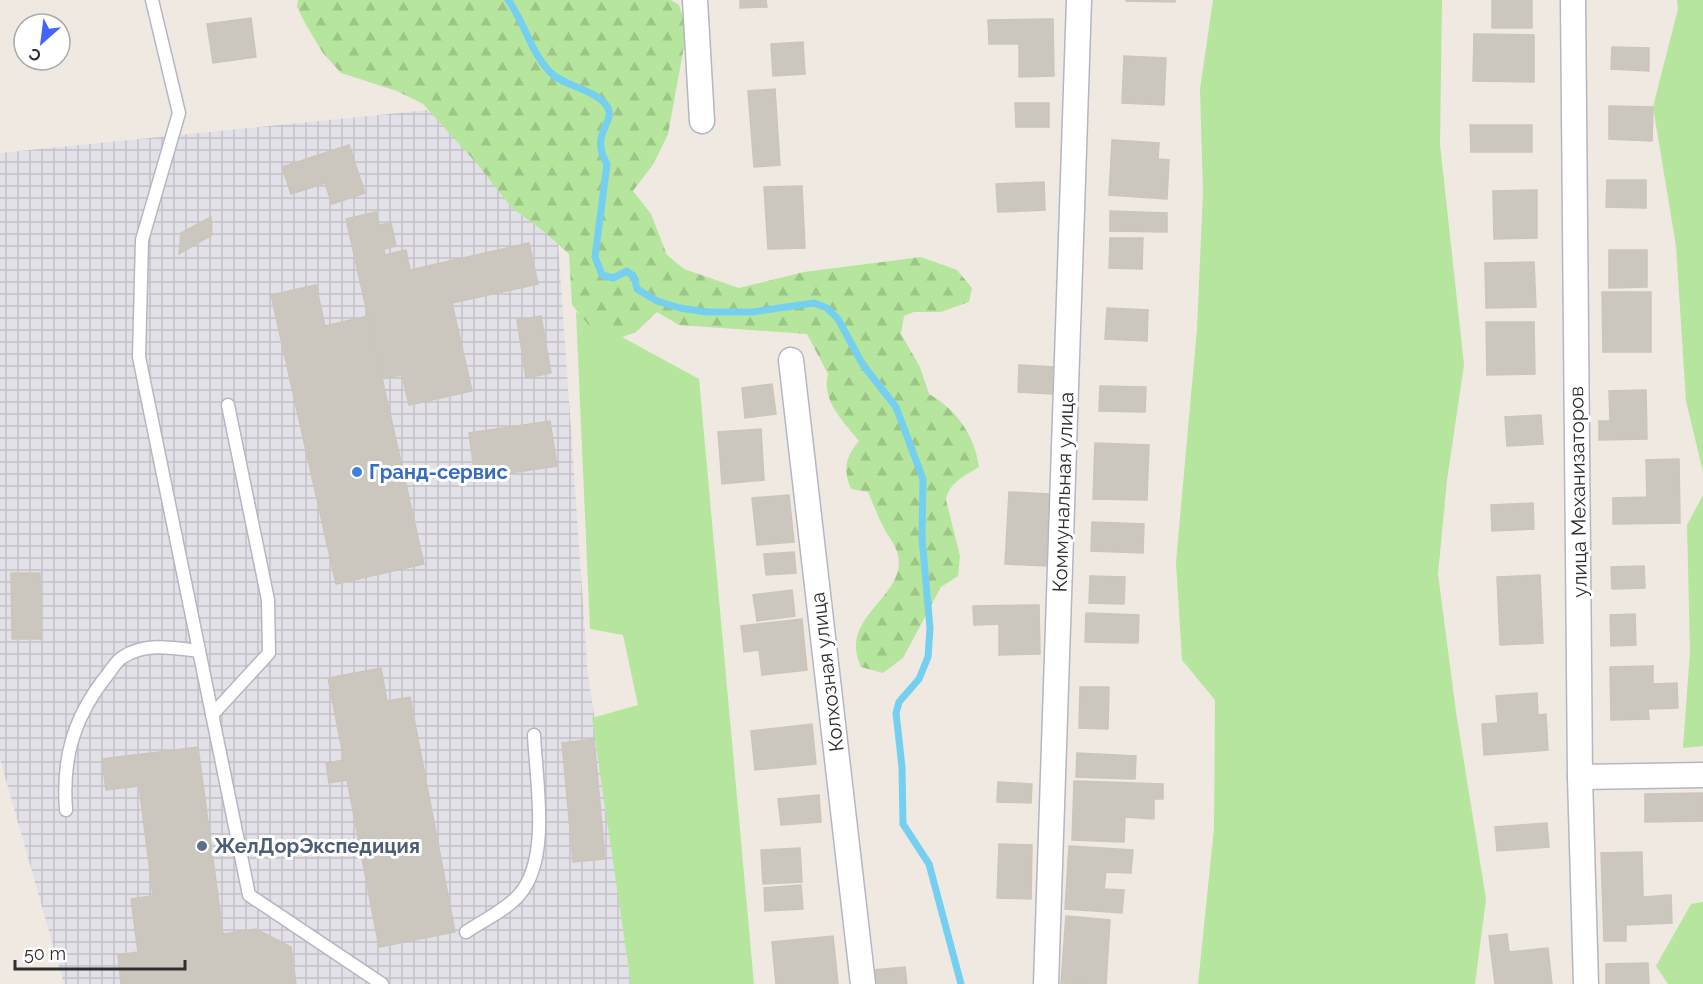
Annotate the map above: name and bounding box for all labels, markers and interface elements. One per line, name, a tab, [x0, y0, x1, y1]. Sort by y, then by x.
north arrow	[12, 12, 72, 72]
text: С	[26, 44, 45, 66]
street label: улица Механизаторов	[1564, 386, 1592, 598]
street label: Коммунальная улица	[1048, 391, 1078, 593]
place label: Гранд-сервис	[369, 460, 508, 484]
marker: Гранд-сервис	[350, 465, 364, 479]
street label: Колхозная улица	[805, 591, 849, 753]
place label: ЖелДорЭкспедиция	[214, 834, 420, 858]
marker: ЖелДорЭкспедиция	[195, 839, 209, 853]
scale bar	[15, 933, 184, 971]
text: 50 m	[24, 943, 66, 964]

